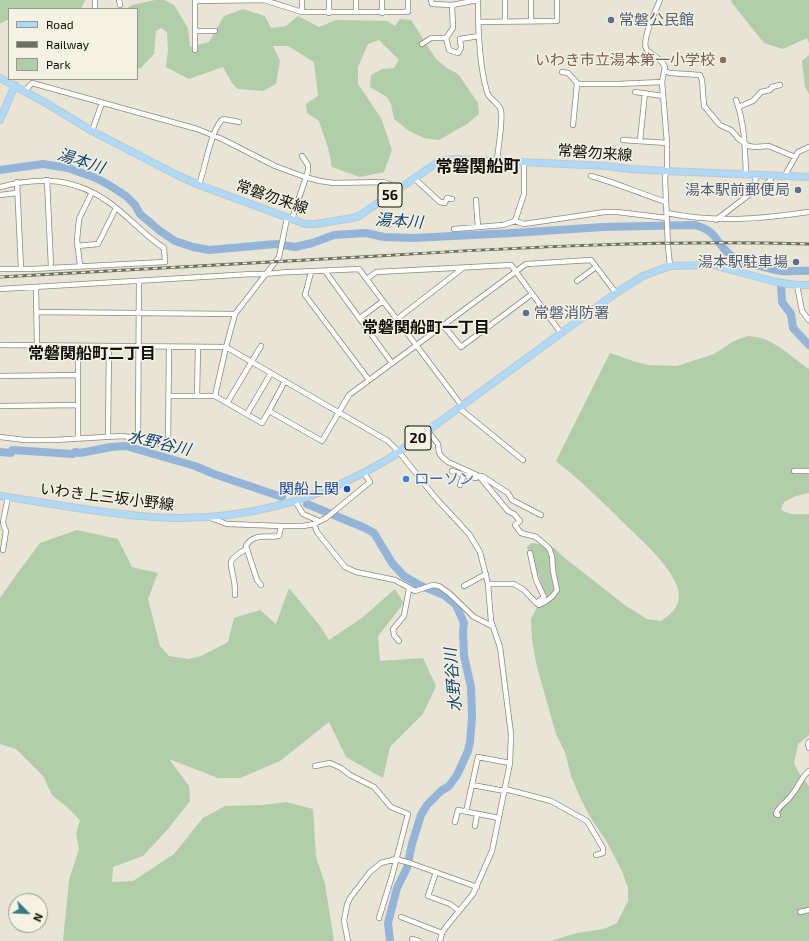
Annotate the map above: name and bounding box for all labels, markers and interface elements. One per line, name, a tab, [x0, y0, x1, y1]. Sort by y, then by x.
legend	[8, 8, 138, 80]
place label: 常磐公民館	[619, 11, 694, 29]
marker: 常磐公民館	[606, 15, 616, 25]
text: Road	[46, 17, 74, 31]
text: Railway	[46, 37, 89, 51]
place label: いわき市立湯本第一小学校	[535, 51, 715, 69]
marker: いわき市立湯本第一小学校	[718, 55, 728, 65]
text: Park	[46, 57, 71, 71]
street label: 常磐勿来線	[557, 141, 633, 165]
water label: 湯本川	[55, 144, 107, 178]
district label: 常磐関船町	[436, 156, 520, 176]
street label: 常磐勿来線	[234, 176, 310, 218]
place label: 湯本駅前郵便局	[685, 181, 790, 199]
road number: 56	[378, 183, 402, 207]
marker: 湯本駅前郵便局	[793, 185, 803, 195]
water label: 湯本川	[374, 210, 424, 232]
place label: 湯本駅駐車場	[698, 253, 788, 271]
marker: 湯本駅駐車場	[791, 257, 801, 267]
place label: 常磐消防署	[534, 304, 609, 322]
marker: 常磐消防署	[521, 308, 531, 318]
district label: 常磐関船町一丁目	[362, 318, 490, 338]
district label: 常磐関船町二丁目	[28, 344, 156, 364]
water label: 水野谷川	[126, 426, 192, 460]
road number: 20	[405, 426, 431, 450]
place label: ローソン	[414, 470, 474, 488]
marker: ローソン	[401, 474, 411, 484]
street label: いわき上三坂小野線	[39, 480, 175, 514]
place label: 関船上関	[279, 480, 339, 498]
marker: 関船上関	[342, 484, 352, 494]
water label: 水野谷川	[441, 647, 465, 713]
north arrow	[8, 893, 48, 933]
text: N	[31, 911, 46, 924]

